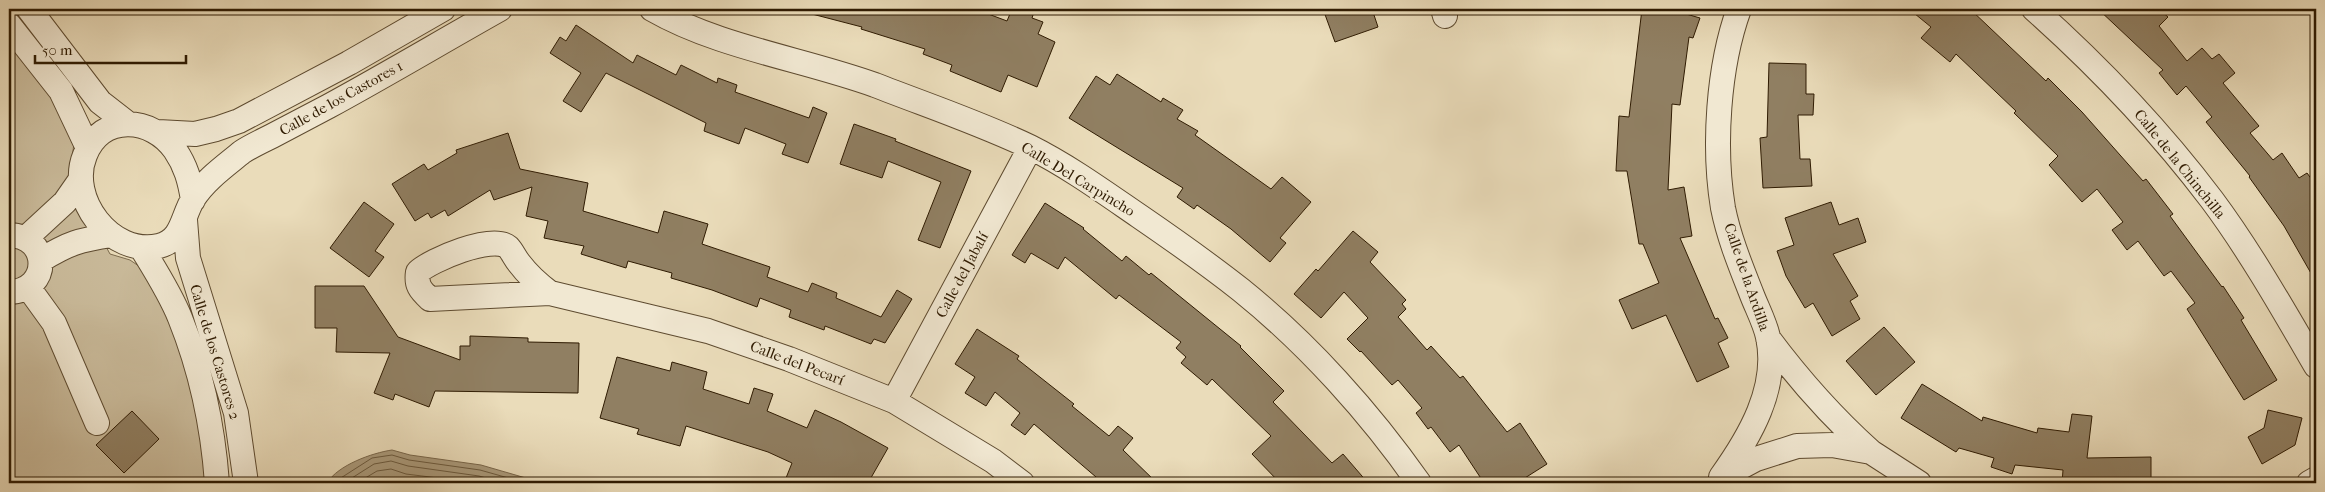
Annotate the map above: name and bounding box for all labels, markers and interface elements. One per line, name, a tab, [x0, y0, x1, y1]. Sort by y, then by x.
scale bar	[35, 32, 186, 64]
text: 50 m	[42, 41, 73, 59]
street label: Calle de los Castores 1	[276, 57, 406, 139]
street label: Calle de la Chinchilla	[2130, 106, 2230, 223]
street label: Calle Del Carpincho	[1018, 138, 1138, 220]
street label: Calle de la Ardilla	[1720, 221, 1774, 334]
street label: Calle del Jabalí	[932, 229, 992, 321]
street label: Calle de los Castores 2	[186, 282, 244, 422]
street label: Calle del Pecarí	[747, 337, 847, 389]

